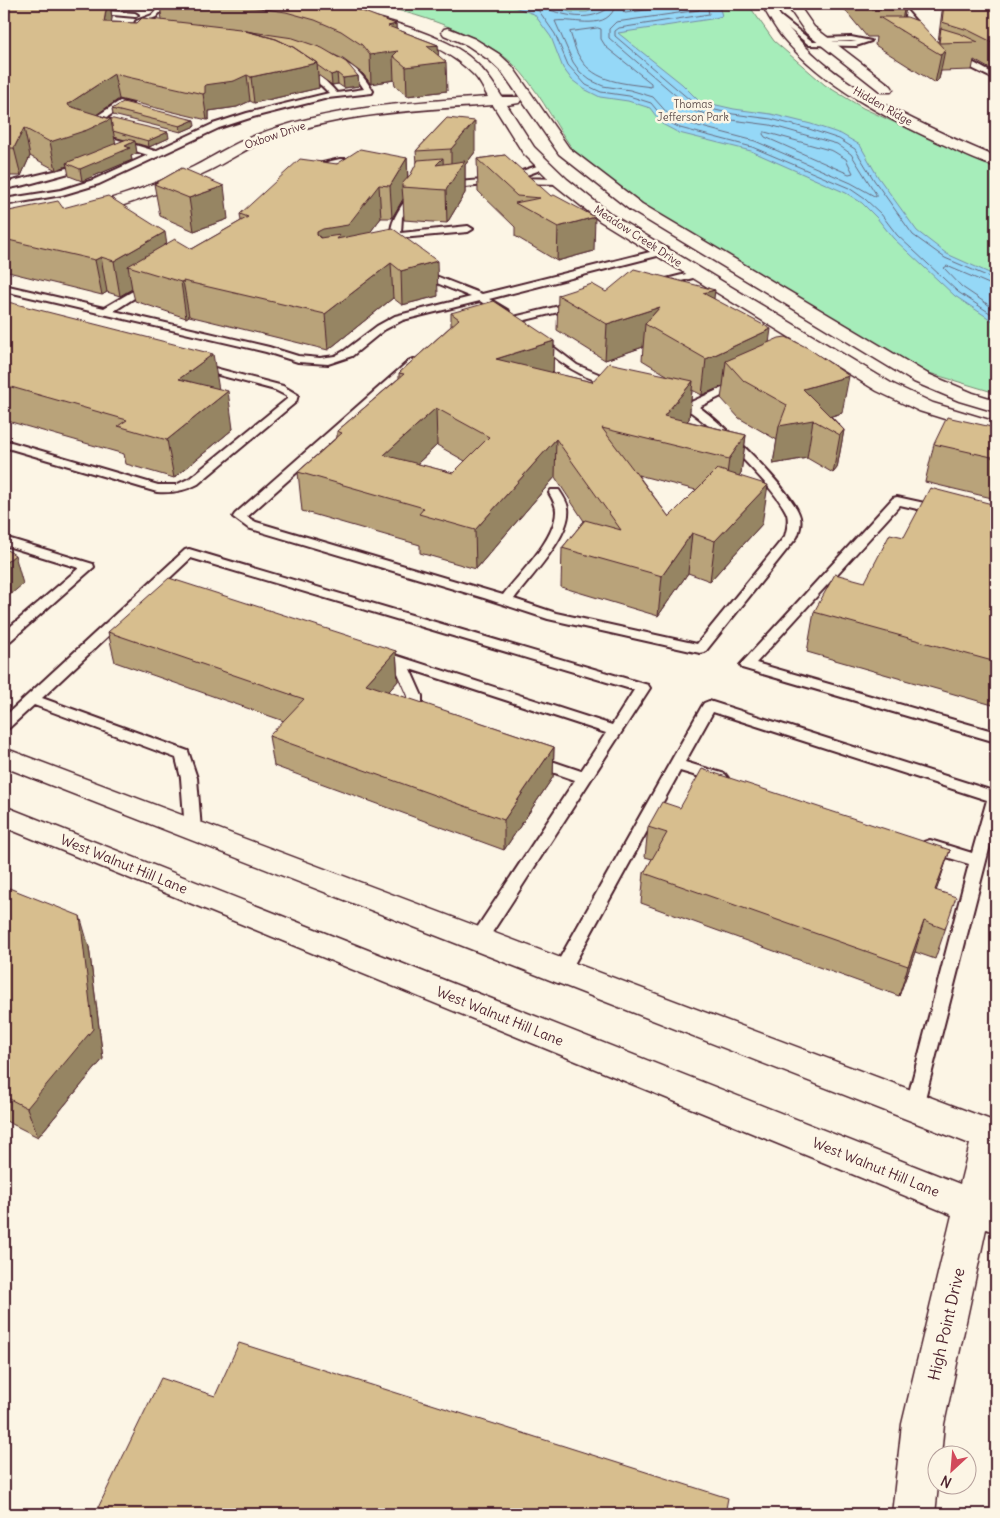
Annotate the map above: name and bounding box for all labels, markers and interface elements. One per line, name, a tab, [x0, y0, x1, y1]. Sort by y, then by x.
street label: Hidden Ridge	[851, 83, 915, 129]
park label: Thomas Jefferson Park	[657, 97, 729, 124]
street label: Oxbow Drive	[243, 118, 307, 152]
street label: Meadow Creek Drive	[591, 202, 685, 270]
street label: West Walnut Hill Lane	[58, 830, 190, 898]
street label: West Walnut Hill Lane	[434, 982, 566, 1050]
street label: West Walnut Hill Lane	[810, 1133, 942, 1201]
street label: High Point Drive	[923, 1266, 969, 1382]
north arrow	[928, 1446, 978, 1496]
text: N	[938, 1471, 955, 1492]

